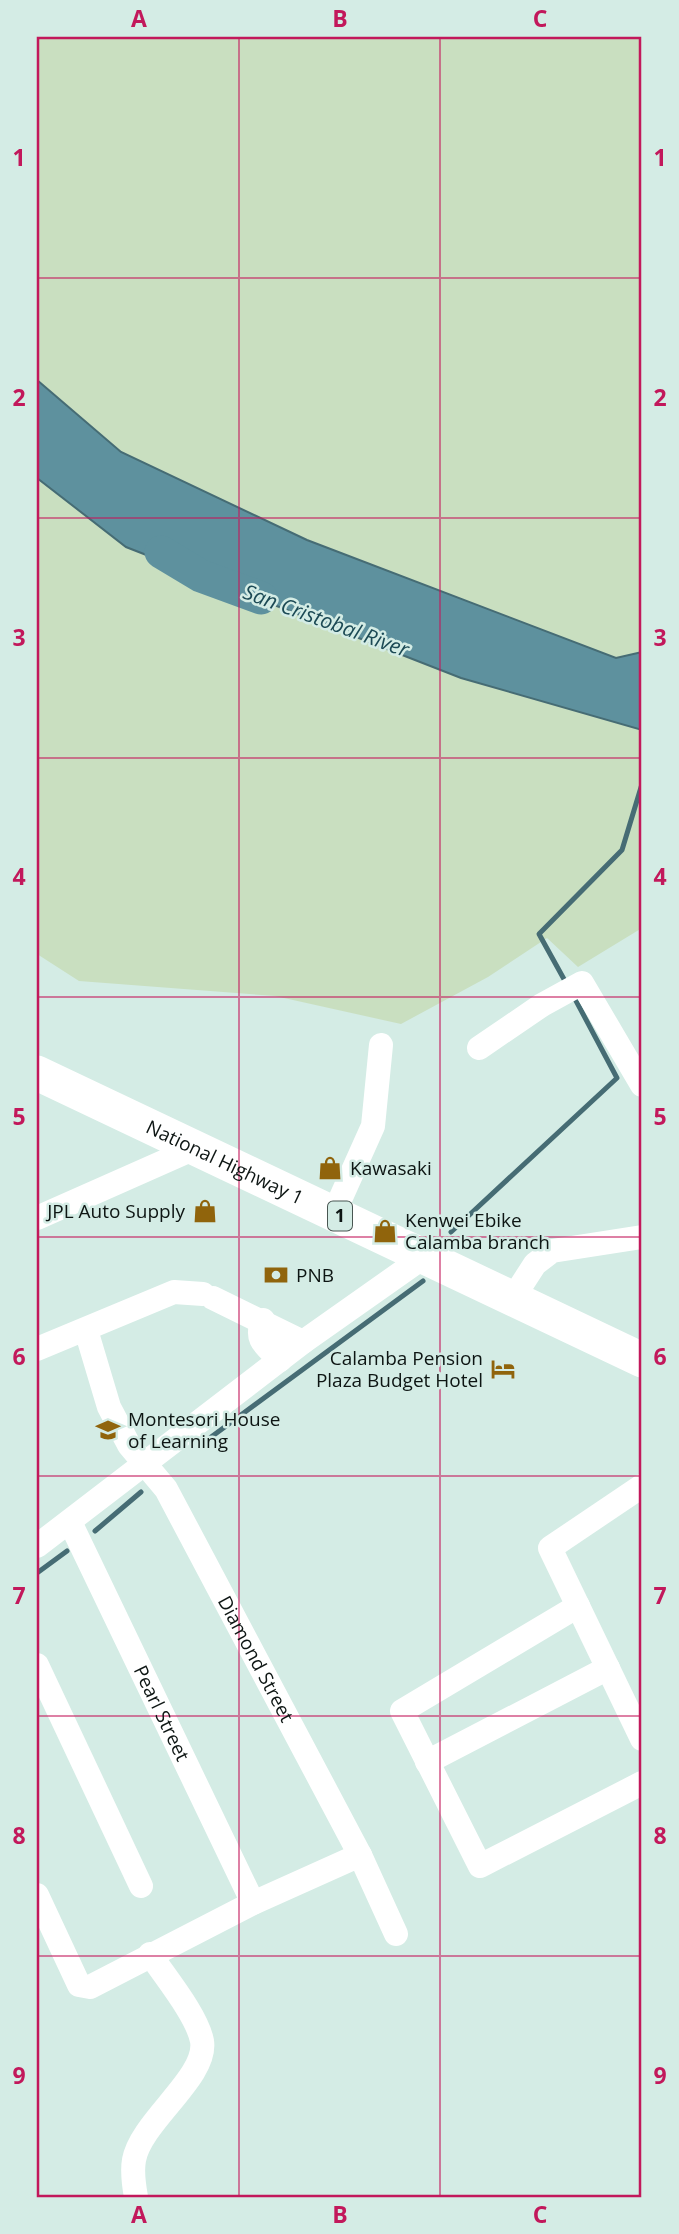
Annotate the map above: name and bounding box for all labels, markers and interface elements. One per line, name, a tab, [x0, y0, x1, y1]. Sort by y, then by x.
text: A	[131, 2, 147, 34]
text: B	[332, 2, 348, 34]
text: C	[533, 2, 547, 34]
text: 1	[12, 141, 26, 173]
text: 1	[653, 141, 667, 173]
text: 2	[12, 381, 26, 413]
text: 2	[653, 381, 667, 413]
water label: San Cristobal River	[240, 577, 414, 663]
text: 3	[12, 621, 26, 653]
text: 3	[653, 621, 667, 653]
text: 4	[12, 860, 26, 892]
text: 4	[653, 860, 667, 892]
text: 5	[12, 1100, 26, 1132]
text: 5	[653, 1100, 667, 1132]
street label: National Highway 1	[142, 1114, 308, 1211]
shop icon: Kawasaki	[316, 1154, 344, 1182]
place label: Kawasaki	[350, 1155, 432, 1181]
shop icon: JPL Auto Supply	[191, 1197, 219, 1225]
place label: JPL Auto Supply	[45, 1198, 185, 1224]
road number: 1	[328, 1202, 352, 1231]
place label: Kenwei Ebike Calamba branch	[405, 1207, 550, 1255]
shop icon: Kenwei Ebike Calamba branch	[371, 1217, 399, 1245]
bank icon: PNB	[262, 1261, 290, 1289]
place label: PNB	[296, 1262, 334, 1288]
text: 6	[12, 1340, 26, 1372]
text: 6	[653, 1340, 667, 1372]
place label: Calamba Pension Plaza Budget Hotel	[316, 1345, 483, 1393]
hotel icon: Calamba Pension Plaza Budget Hotel	[489, 1355, 517, 1383]
place label: Montesori House of Learning	[128, 1406, 280, 1454]
school or university icon: Montesori House of Learning	[94, 1416, 122, 1444]
text: 7	[12, 1579, 26, 1611]
text: 7	[653, 1579, 667, 1611]
street label: Diamond Street	[212, 1591, 300, 1727]
street label: Pearl Street	[128, 1661, 196, 1765]
text: 8	[12, 1819, 26, 1851]
text: 8	[653, 1819, 667, 1851]
text: 9	[12, 2059, 26, 2091]
text: 9	[653, 2059, 667, 2091]
text: A	[131, 2198, 147, 2230]
text: B	[332, 2198, 348, 2230]
text: C	[533, 2198, 547, 2230]

